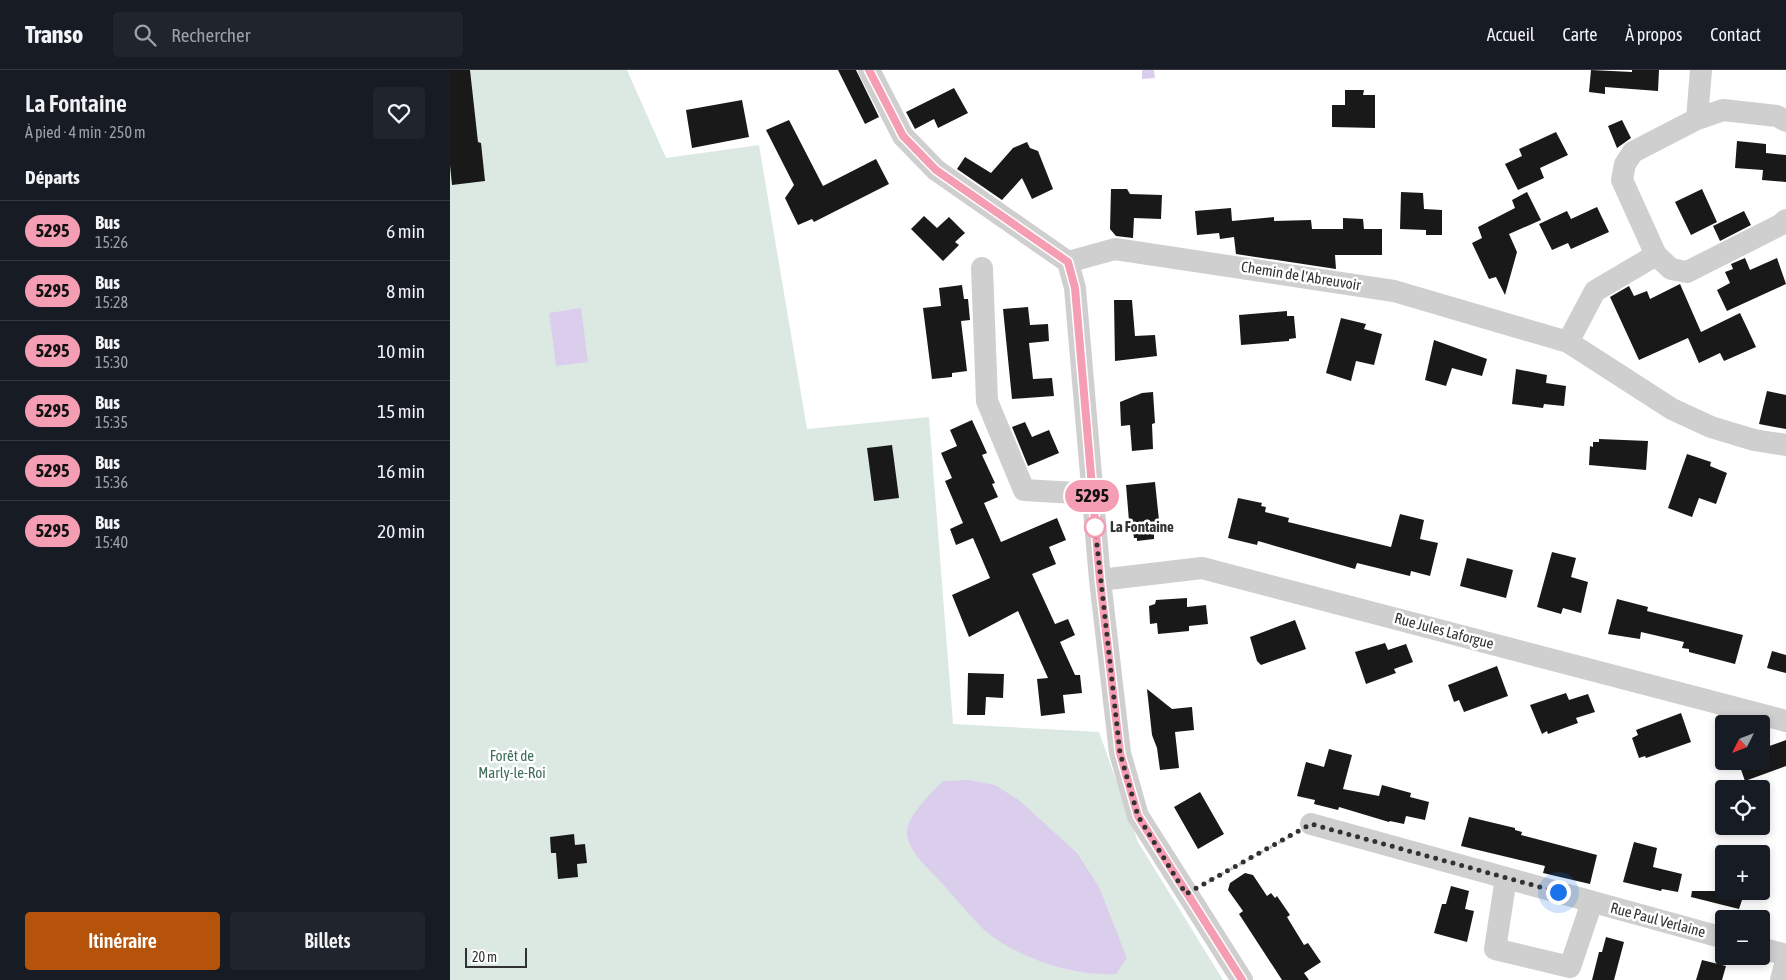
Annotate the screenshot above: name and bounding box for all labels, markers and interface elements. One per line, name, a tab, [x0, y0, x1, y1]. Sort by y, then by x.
search box	[113, 12, 463, 57]
text: Transo	[25, 21, 83, 48]
icon: search	[131, 21, 159, 49]
text: Rechercher	[171, 24, 250, 46]
text: Accueil	[1487, 24, 1535, 45]
text: Carte	[1563, 24, 1597, 45]
text: À propos	[1625, 24, 1682, 45]
text: Contact	[1710, 24, 1761, 45]
button: heart	[373, 87, 425, 139]
text: La Fontaine	[25, 90, 127, 117]
text: À pied · 4 min · 250 m	[25, 123, 146, 141]
text: Départs	[25, 166, 80, 188]
text: Bus	[95, 211, 120, 233]
text: 5295	[36, 220, 69, 241]
text: 6 min	[386, 220, 425, 242]
text: 15:26	[95, 233, 128, 251]
street label: Chemin de l'Abreuvoir	[1240, 258, 1363, 293]
text: Bus	[95, 271, 120, 293]
text: 5295	[36, 280, 69, 301]
text: 8 min	[386, 280, 425, 302]
text: 15:28	[95, 293, 128, 311]
text: Bus	[95, 331, 120, 353]
text: 5295	[36, 340, 69, 361]
text: 10 min	[377, 340, 425, 362]
text: 15:30	[95, 353, 128, 371]
text: Bus	[95, 391, 120, 413]
text: 5295	[36, 400, 69, 421]
text: 15 min	[377, 400, 425, 422]
text: 15:35	[95, 413, 128, 431]
text: Bus	[95, 451, 120, 473]
text: 5295	[36, 460, 69, 481]
text: 16 min	[377, 460, 425, 482]
text: 15:36	[95, 473, 128, 491]
line badge: 5295	[1057, 480, 1127, 512]
text: 5295	[1075, 485, 1109, 506]
text: Bus	[95, 511, 120, 533]
marker: La Fontaine	[1084, 516, 1106, 538]
place label: La Fontaine	[1110, 518, 1174, 535]
text: 5295	[36, 520, 69, 541]
text: 20 min	[377, 520, 425, 542]
text: 15:40	[95, 533, 128, 551]
street label: Rue Jules Laforgue	[1393, 609, 1496, 652]
north arrow	[1715, 715, 1770, 770]
map controls	[1715, 715, 1770, 965]
park label: Forêt de Marly-le-Roi	[478, 747, 546, 781]
button: locate	[1715, 780, 1770, 835]
button: +	[1715, 845, 1770, 900]
your location	[1546, 880, 1571, 905]
street label: Rue Paul Verlaine	[1609, 899, 1708, 940]
button: −	[1715, 910, 1770, 965]
button: Itinéraire	[25, 912, 220, 970]
button: Billets	[230, 912, 425, 970]
scale bar	[465, 945, 528, 968]
text: 20 m	[472, 949, 497, 965]

